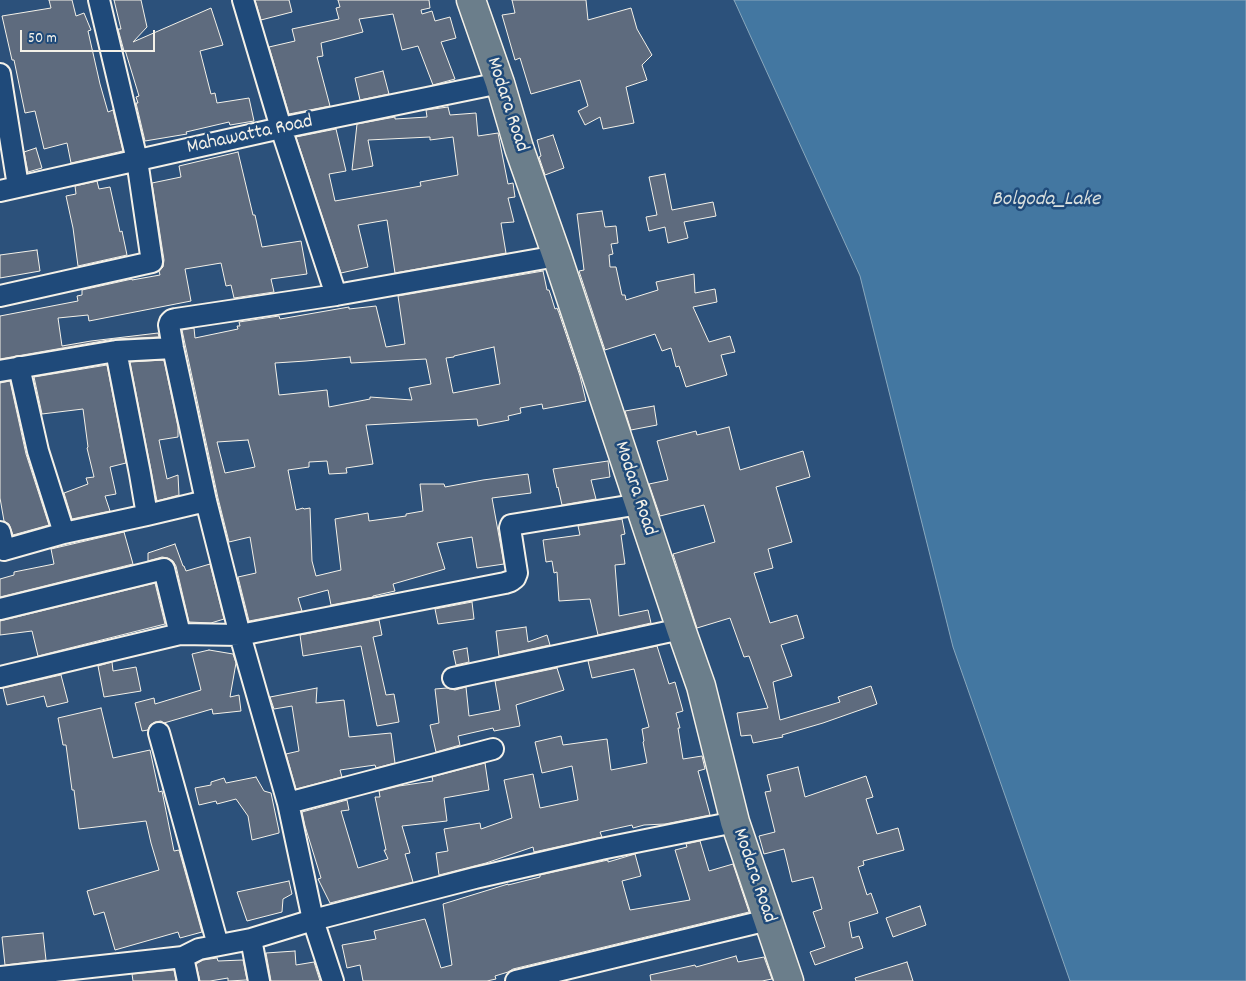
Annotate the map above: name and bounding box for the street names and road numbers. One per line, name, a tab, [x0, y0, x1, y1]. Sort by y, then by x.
street label: Modara Road	[479, 55, 533, 155]
street label: Mahawatta Road	[185, 111, 315, 161]
street label: Modara Road	[607, 439, 661, 539]
street label: Modara Road	[726, 826, 780, 926]

